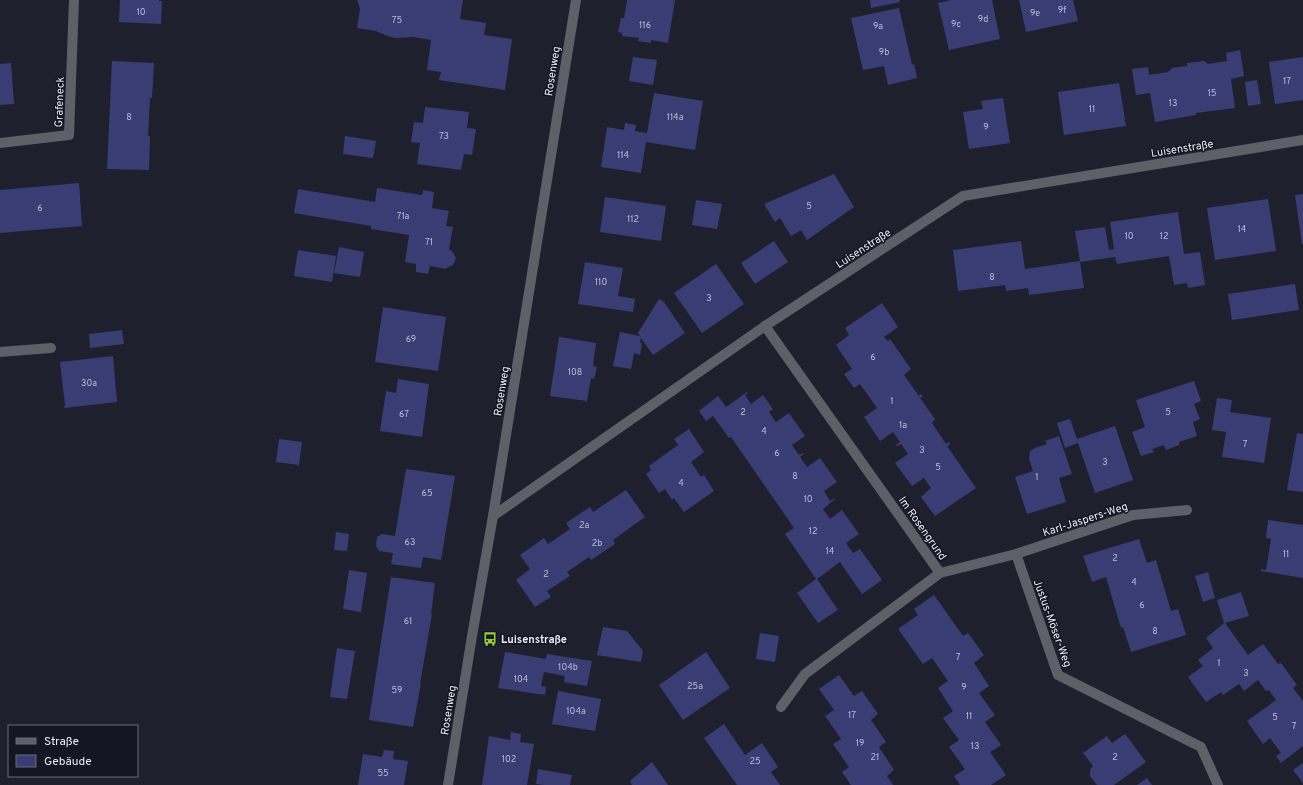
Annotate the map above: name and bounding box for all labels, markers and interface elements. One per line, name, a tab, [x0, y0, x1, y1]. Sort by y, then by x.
house number: 9f	[1058, 5, 1066, 16]
house number: 10	[136, 7, 146, 18]
house number: 9e	[1030, 8, 1040, 19]
house number: 9d	[978, 14, 988, 25]
house number: 75	[392, 15, 402, 26]
house number: 9c	[951, 19, 961, 30]
house number: 116	[639, 20, 651, 31]
house number: 9a	[873, 21, 883, 32]
street label: Rosenweg	[542, 45, 564, 97]
house number: 9b	[879, 47, 889, 58]
street label: Grafeneck	[52, 76, 68, 128]
house number: 17	[1283, 76, 1291, 87]
house number: 15	[1208, 88, 1216, 99]
house number: 13	[1169, 98, 1177, 109]
house number: 11	[1089, 104, 1095, 115]
house number: 8	[126, 112, 132, 123]
house number: 114a	[667, 112, 684, 123]
house number: 9	[983, 122, 989, 133]
house number: 73	[439, 131, 449, 142]
street label: Luisenstraße	[1150, 137, 1214, 161]
house number: 114	[617, 150, 629, 161]
house number: 5	[806, 201, 812, 212]
house number: 6	[37, 203, 43, 214]
house number: 71a	[397, 211, 410, 222]
house number: 112	[627, 214, 639, 225]
house number: 14	[1238, 224, 1247, 235]
street label: Luisenstraße	[833, 226, 894, 272]
house number: 10	[1124, 231, 1134, 242]
house number: 12	[1160, 231, 1168, 242]
house number: 71	[425, 237, 433, 248]
house number: 8	[989, 272, 995, 283]
house number: 110	[595, 277, 607, 288]
house number: 3	[706, 293, 712, 304]
house number: 69	[406, 334, 416, 345]
house number: 6	[870, 352, 876, 363]
street label: Rosenweg	[491, 365, 513, 417]
house number: 108	[568, 367, 582, 378]
house number: 30a	[81, 378, 97, 389]
house number: 1	[890, 396, 894, 407]
house number: 2	[740, 407, 746, 418]
house number: 5	[1165, 407, 1171, 418]
house number: 67	[399, 409, 409, 420]
house number: 1a	[899, 420, 907, 431]
house number: 4	[761, 426, 767, 437]
house number: 7	[1243, 439, 1248, 450]
house number: 3	[919, 445, 925, 456]
house number: 6	[774, 448, 780, 459]
house number: 3	[1102, 457, 1108, 468]
house number: 5	[935, 462, 941, 473]
house number: 8	[792, 471, 798, 482]
house number: 1	[1035, 472, 1039, 483]
house number: 4	[678, 478, 684, 489]
house number: 65	[422, 488, 432, 499]
house number: 10	[803, 494, 813, 505]
street label: Im Rosengrund	[895, 494, 949, 563]
street label: Karl-Jaspers-Weg	[1041, 500, 1130, 540]
house number: 2a	[579, 520, 589, 531]
house number: 12	[809, 526, 817, 537]
house number: 63	[405, 537, 415, 548]
house number: 2b	[592, 538, 602, 549]
house number: 14	[826, 546, 835, 557]
house number: 11	[1283, 549, 1289, 560]
house number: 2	[1112, 553, 1118, 564]
house number: 2	[543, 569, 549, 580]
house number: 4	[1131, 577, 1137, 588]
street label: Justus-Möser-Weg	[1030, 578, 1074, 669]
house number: 6	[1139, 600, 1145, 611]
house number: 61	[404, 616, 412, 627]
house number: 8	[1152, 626, 1158, 637]
bus stop icon: Luisenstraße	[482, 631, 498, 647]
place label: Luisenstraße	[501, 633, 567, 647]
house number: 7	[956, 652, 961, 663]
house number: 1	[1217, 658, 1221, 669]
house number: 104b	[558, 662, 578, 673]
house number: 3	[1243, 668, 1249, 679]
house number: 104	[514, 674, 529, 685]
house number: 25a	[687, 681, 703, 692]
house number: 9	[961, 682, 967, 693]
street label: Rosenweg	[438, 684, 460, 736]
house number: 59	[392, 685, 402, 696]
house number: 104a	[566, 706, 586, 717]
house number: 17	[848, 710, 856, 721]
house number: 11	[966, 711, 972, 722]
house number: 5	[1272, 712, 1278, 723]
house number: 7	[1292, 721, 1297, 732]
legend	[8, 725, 138, 777]
text: Straße	[44, 734, 79, 750]
house number: 19	[856, 738, 864, 749]
house number: 13	[971, 741, 979, 752]
house number: 21	[871, 752, 879, 763]
house number: 2	[1112, 752, 1118, 763]
text: Gebäude	[44, 754, 92, 770]
house number: 102	[502, 754, 516, 765]
house number: 25	[749, 756, 761, 767]
house number: 55	[377, 768, 389, 779]

